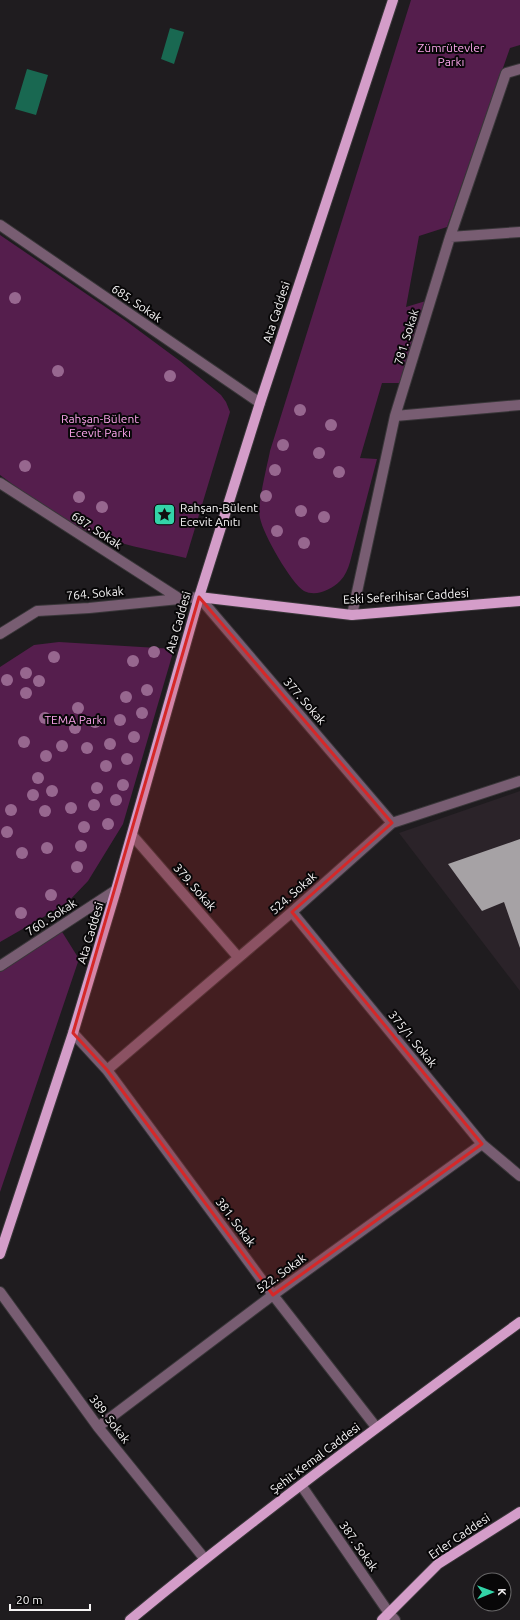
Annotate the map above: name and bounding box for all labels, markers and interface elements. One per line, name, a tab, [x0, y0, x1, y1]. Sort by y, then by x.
park label: Zümrütevler Parkı	[418, 41, 485, 68]
street label: Ata Caddesi	[260, 280, 292, 344]
street label: 685. Sokak	[109, 282, 165, 324]
street label: 781. Sokak	[391, 308, 421, 366]
park label: Rahşan-Bülent Ecevit Parkı	[61, 412, 139, 439]
place icon: Rahşan-Bülent Ecevit Anıtı	[151, 501, 177, 527]
place label: Rahşan-Bülent Ecevit Anıtı	[180, 501, 258, 528]
street label: 687. Sokak	[69, 509, 125, 551]
street label: 764. Sokak	[66, 584, 124, 602]
street label: Eski Seferihisar Caddesi	[343, 586, 469, 606]
street label: Ata Caddesi	[163, 589, 193, 654]
street label: 377. Sokak	[281, 675, 329, 727]
park label: TEMA Parkı	[44, 713, 106, 726]
street label: 379. Sokak	[171, 861, 219, 913]
street label: 524. Sokak	[267, 869, 319, 917]
street label: 760. Sokak	[23, 896, 79, 938]
street label: Ata Caddesi	[74, 901, 106, 965]
street label: 375/1. Sokak	[386, 1008, 440, 1070]
street label: 381. Sokak	[213, 1195, 259, 1249]
street label: 522. Sokak	[254, 1251, 308, 1295]
street label: 389. Sokak	[87, 1392, 133, 1446]
street label: Şehit Kemal Caddesi	[268, 1420, 362, 1496]
street label: Erler Caddesi	[426, 1511, 492, 1561]
street label: 387. Sokak	[337, 1519, 381, 1573]
north arrow	[472, 1572, 512, 1612]
scale bar	[10, 1586, 90, 1612]
text: K	[496, 1588, 508, 1596]
text: 20 m	[16, 1593, 43, 1606]

